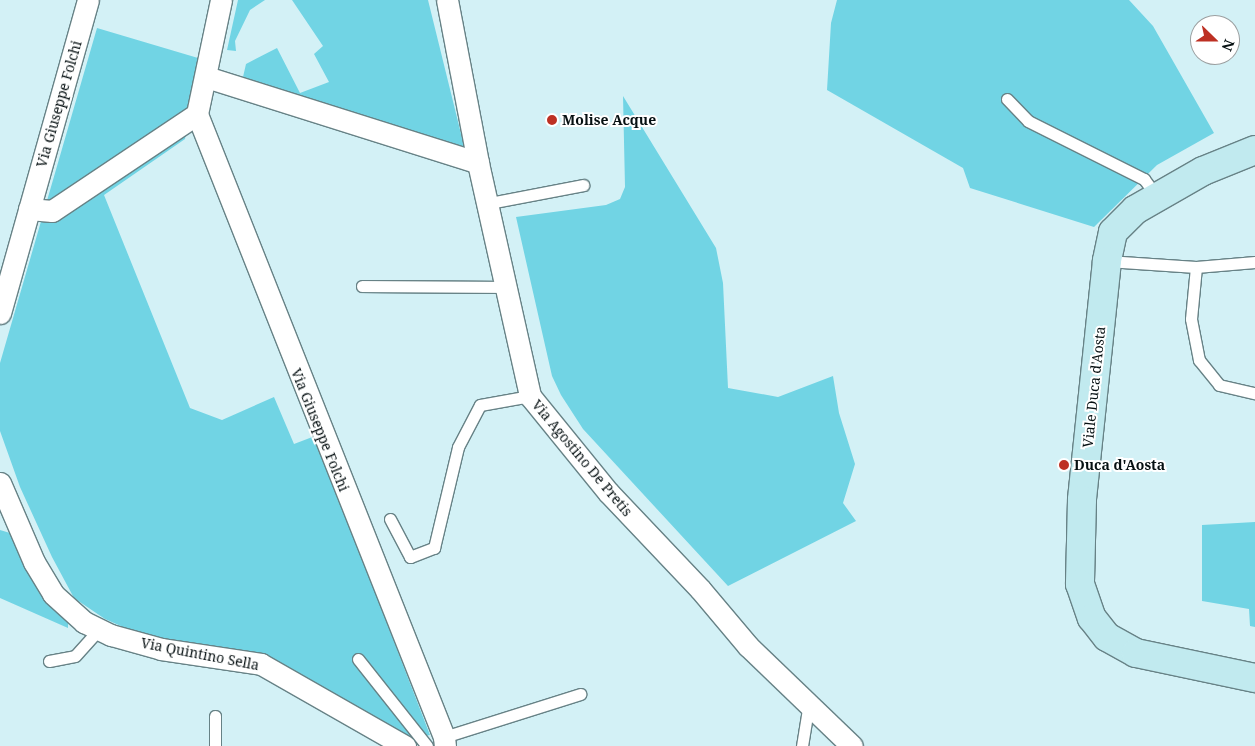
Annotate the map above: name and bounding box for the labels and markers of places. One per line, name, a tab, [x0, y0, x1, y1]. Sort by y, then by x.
place label: Molise Acque	[562, 112, 656, 128]
marker: Molise Acque	[546, 114, 558, 126]
place label: Duca d'Aosta	[1074, 457, 1165, 473]
marker: Duca d'Aosta	[1058, 459, 1070, 471]

